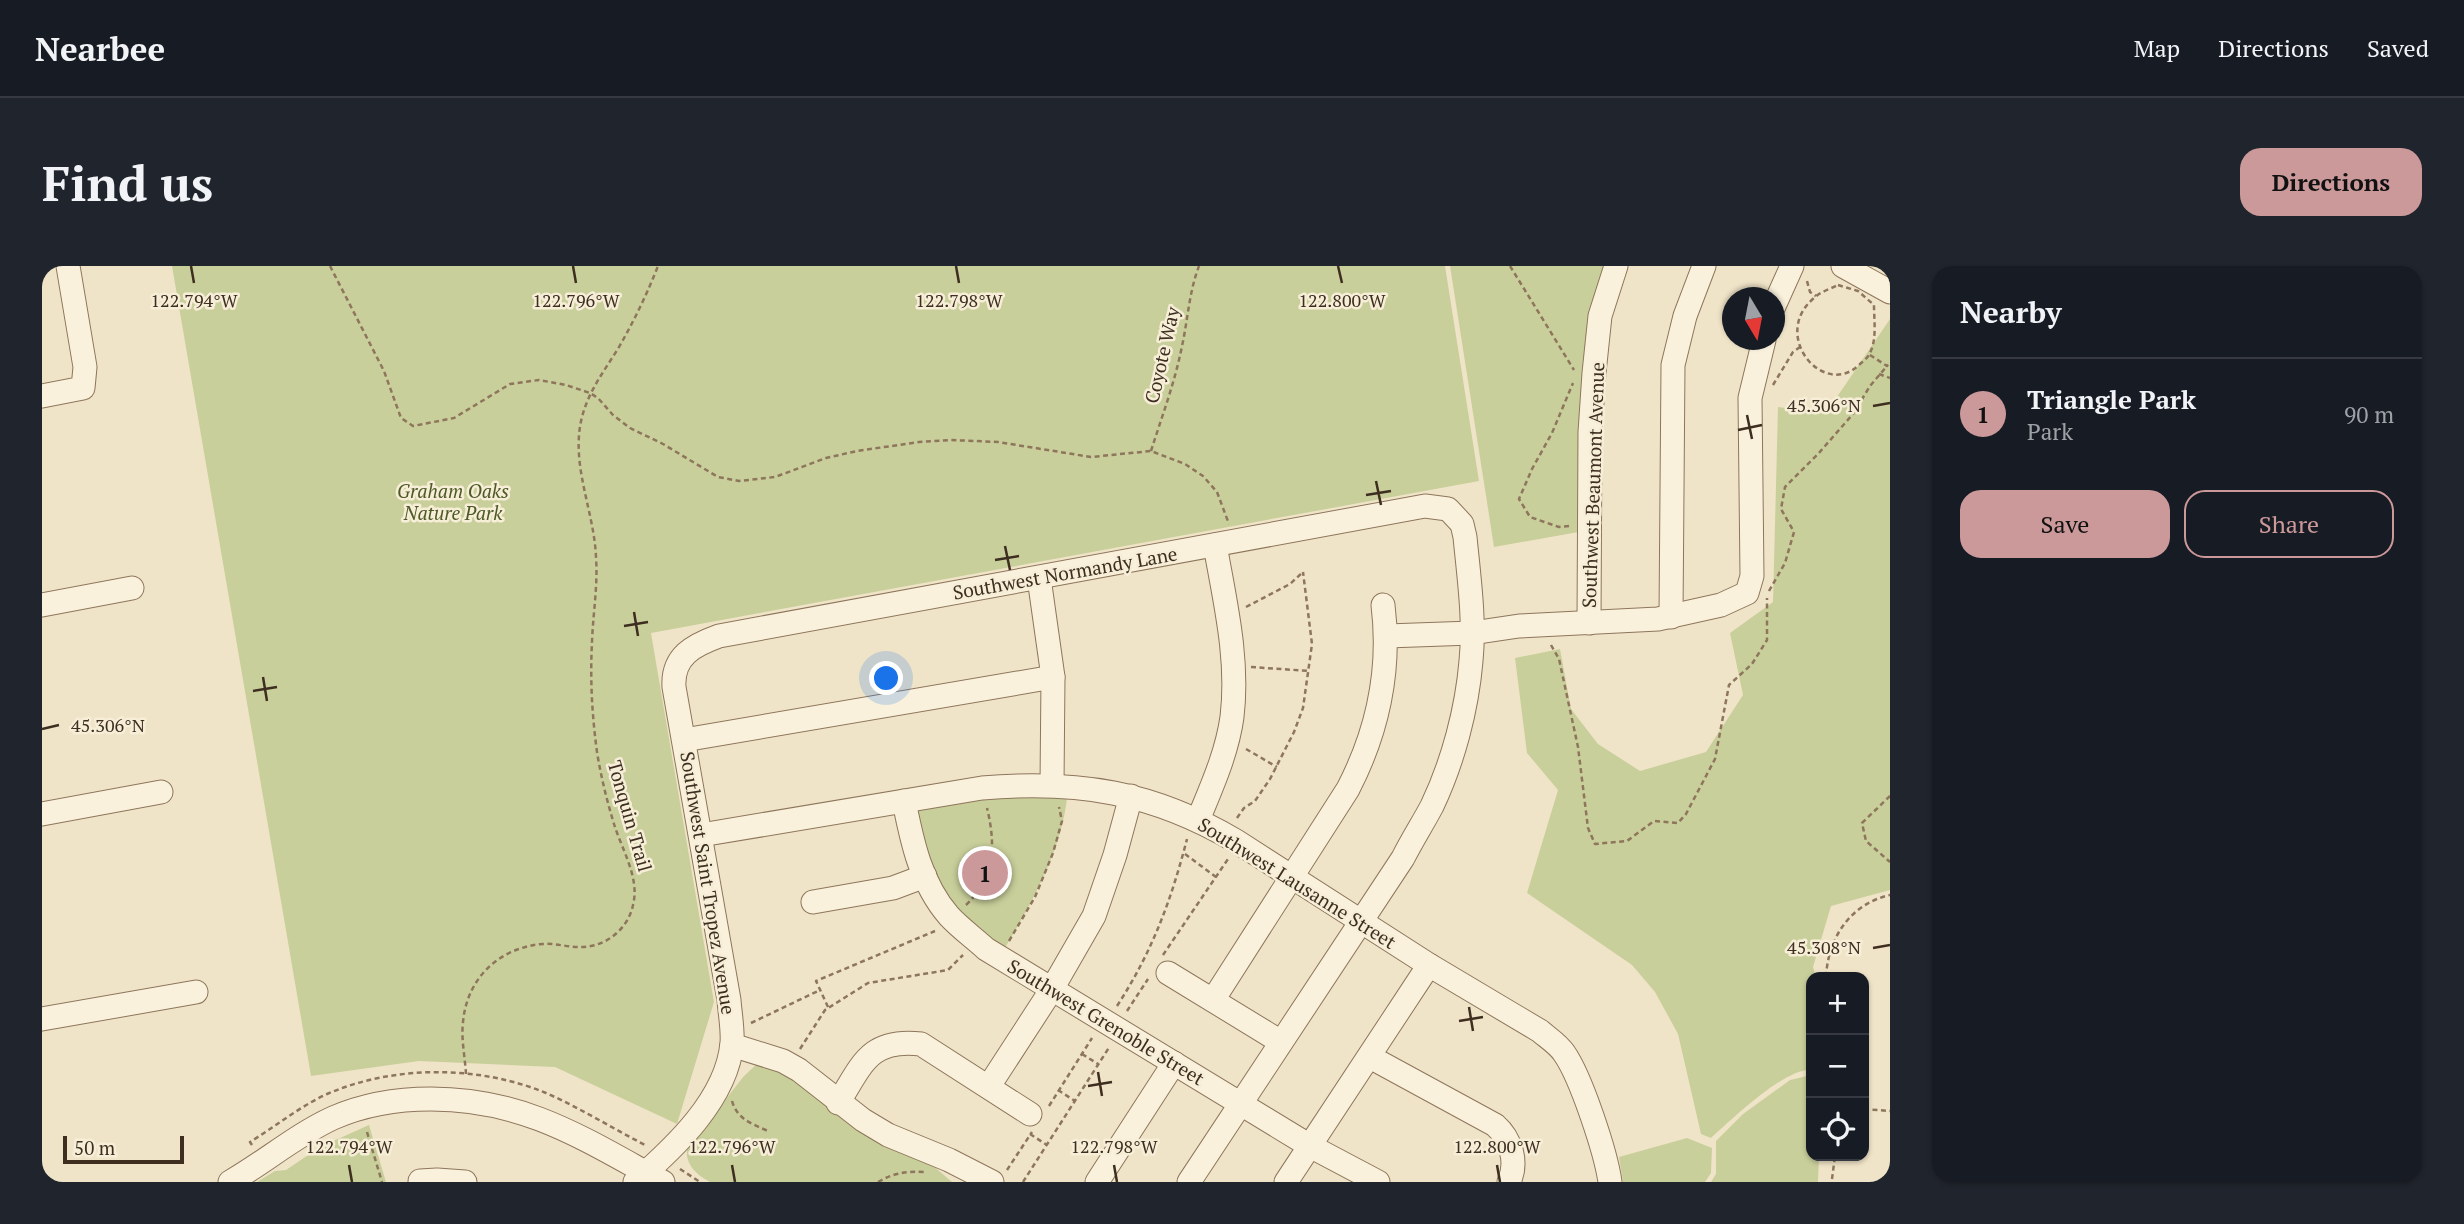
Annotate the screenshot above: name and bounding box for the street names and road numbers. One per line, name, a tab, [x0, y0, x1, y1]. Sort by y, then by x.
street label: Coyote Way	[1138, 304, 1185, 406]
street label: Southwest Beaumont Avenue	[1576, 361, 1609, 609]
street label: Southwest Normandy Lane	[951, 540, 1179, 605]
street label: Southwest Saint Tropez Avenue	[675, 750, 742, 1016]
street label: Tonquin Trail	[603, 757, 658, 874]
street label: Southwest Lausanne Street	[1194, 811, 1401, 954]
street label: Southwest Grenoble Street	[1003, 953, 1209, 1090]

